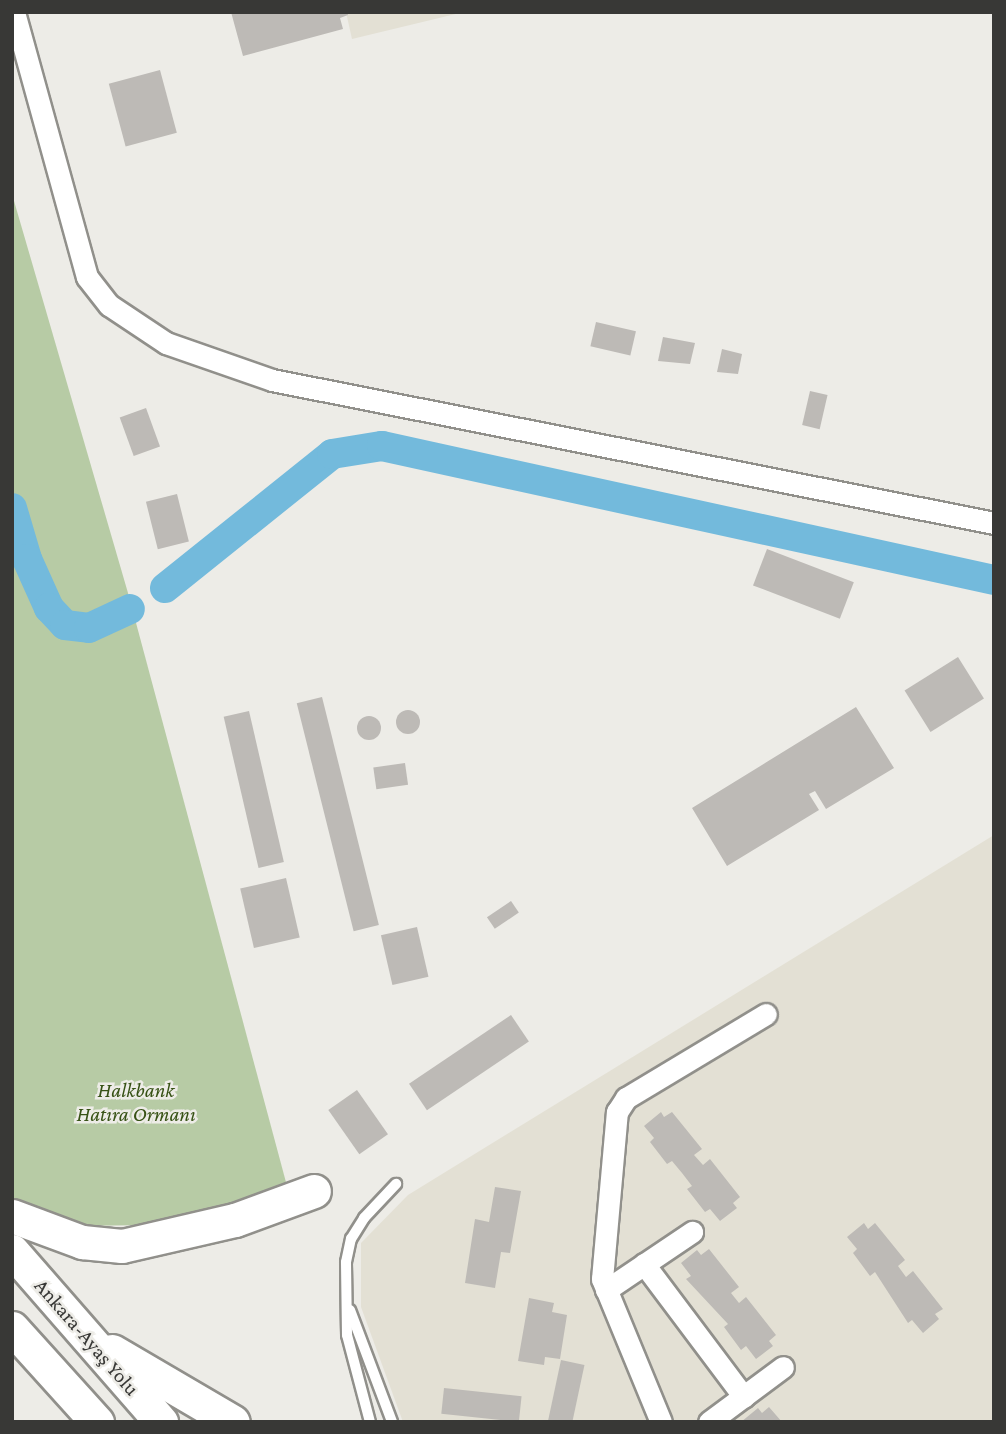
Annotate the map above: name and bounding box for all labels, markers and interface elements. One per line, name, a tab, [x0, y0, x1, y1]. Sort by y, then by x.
park label: Halkbank Hatıra Ormanı	[76, 1077, 196, 1127]
street label: Ankara-Ayaş Yolu	[29, 1273, 145, 1401]

